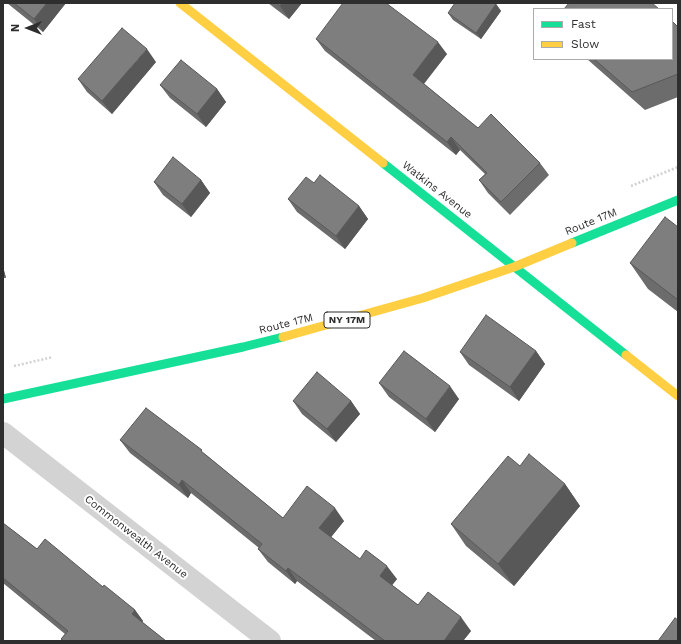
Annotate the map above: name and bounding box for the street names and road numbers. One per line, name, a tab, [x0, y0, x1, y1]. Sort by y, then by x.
street label: Watkins Avenue	[399, 159, 475, 221]
street label: Route 17M	[563, 206, 619, 238]
street label: Route 17M	[258, 311, 314, 337]
road number: NY 17M	[324, 312, 370, 328]
street label: Commonwealth Avenue	[82, 493, 190, 581]

